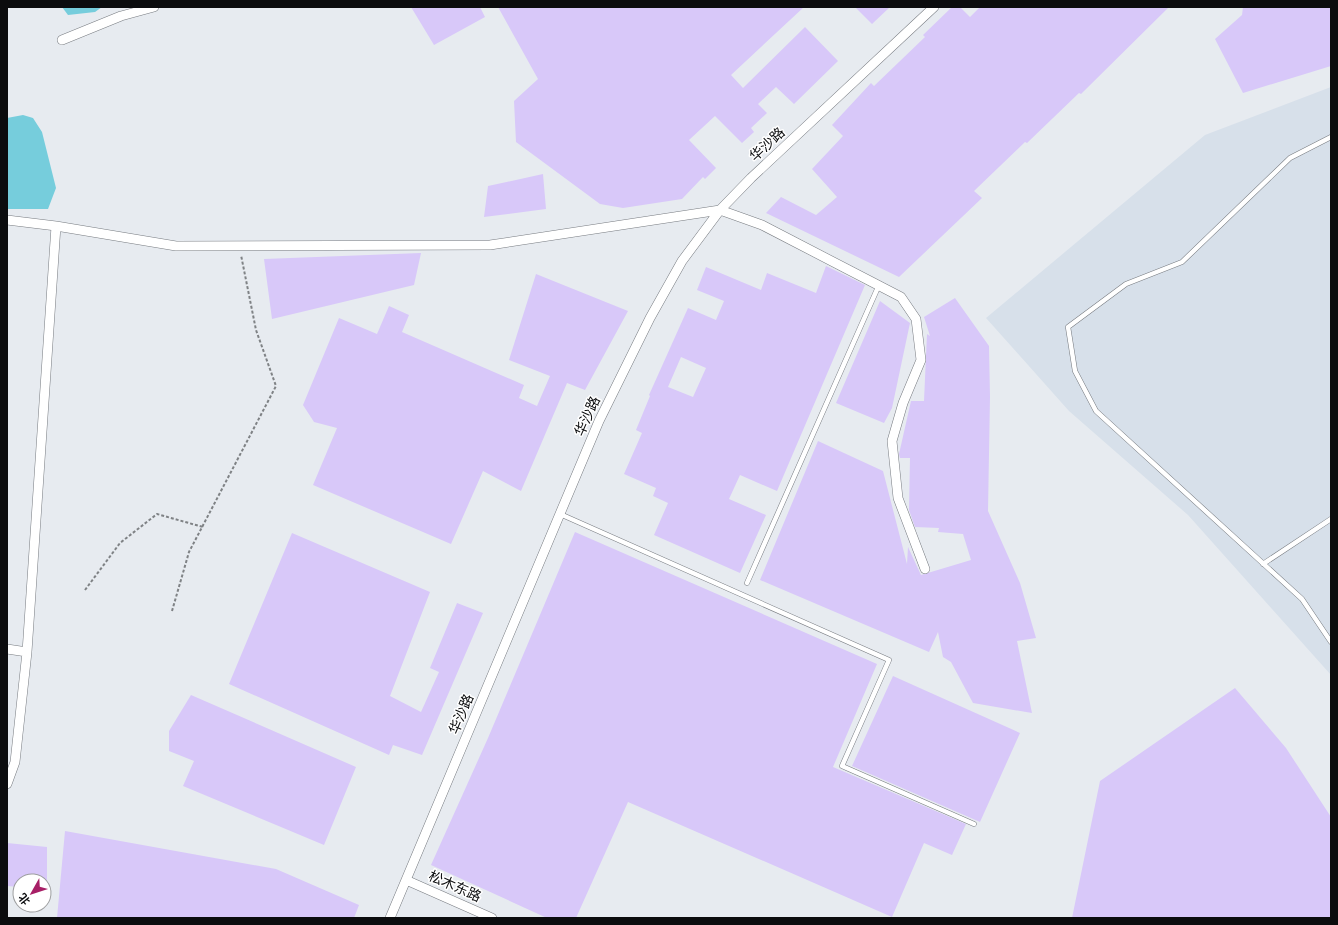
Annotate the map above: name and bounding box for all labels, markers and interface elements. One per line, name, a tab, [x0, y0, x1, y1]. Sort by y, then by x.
street label: 华沙路	[746, 124, 788, 164]
street label: 华沙路	[571, 394, 603, 438]
street label: 华沙路	[445, 692, 477, 736]
street label: 松木东路	[426, 867, 484, 905]
north arrow	[12, 873, 52, 913]
text: 北	[16, 891, 32, 907]

